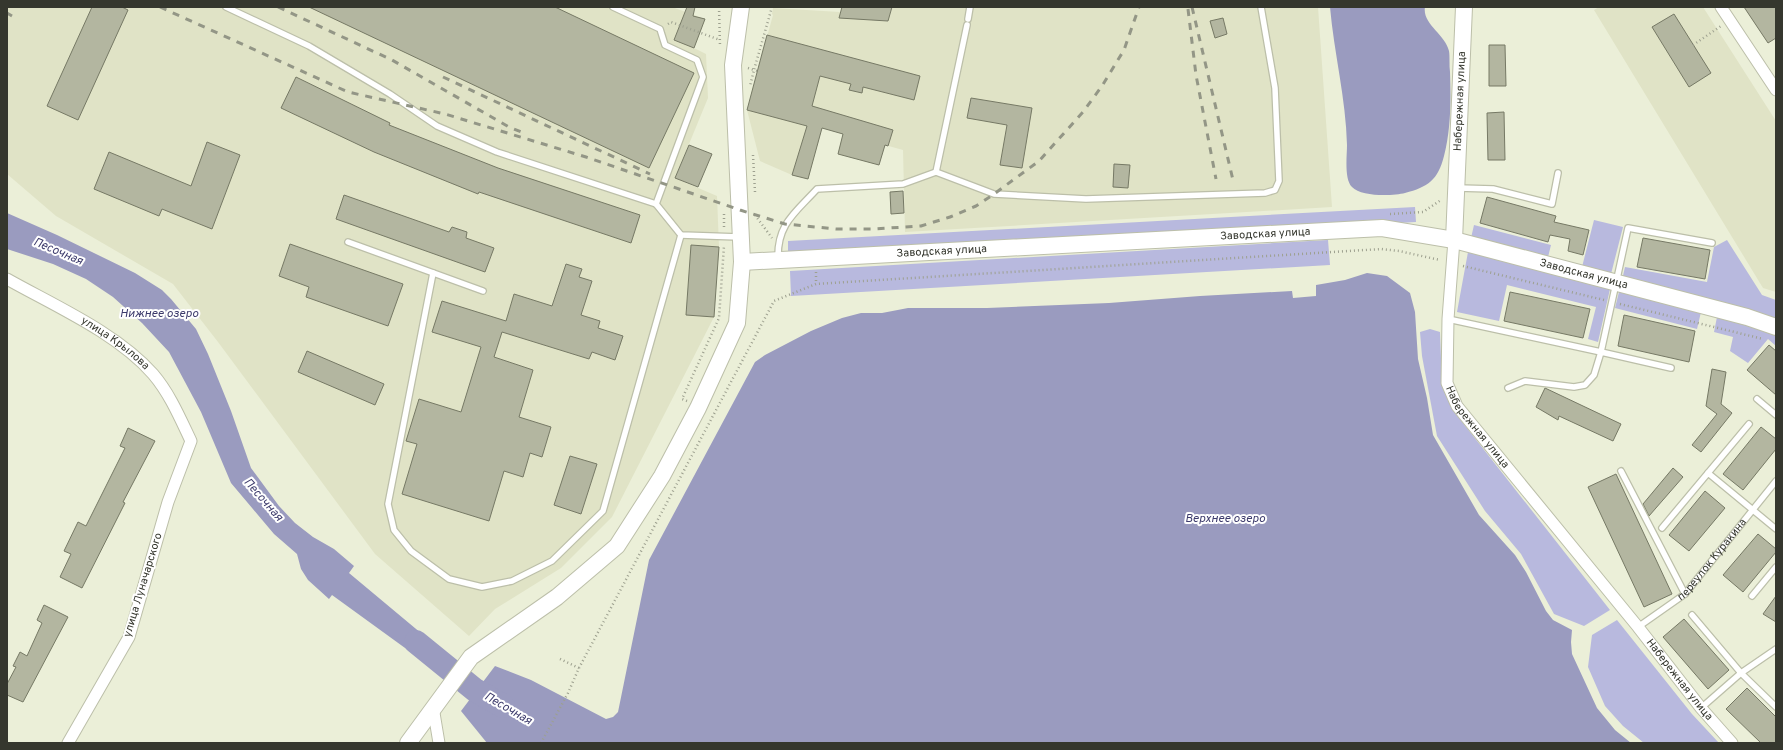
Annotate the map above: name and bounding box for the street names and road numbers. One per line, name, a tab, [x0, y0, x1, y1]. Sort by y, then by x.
street label: Набережная улица	[1451, 51, 1469, 151]
street label: Заводская улица	[1220, 225, 1311, 244]
street label: Заводская улица	[896, 242, 988, 261]
street label: Заводская улица	[1538, 256, 1630, 292]
street label: улица Крылова	[78, 314, 153, 373]
street label: Набережная улица	[1442, 384, 1512, 471]
street label: переулок Куракина	[1675, 516, 1750, 604]
street label: улица Луначарского	[120, 531, 166, 639]
street label: Набережная улица	[1643, 636, 1716, 724]

